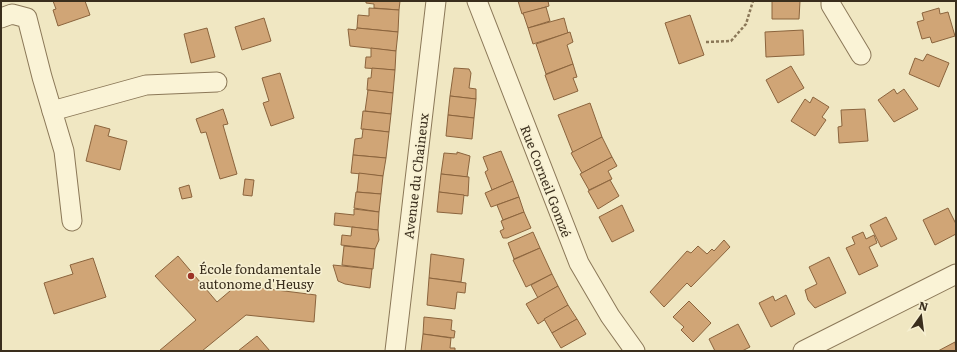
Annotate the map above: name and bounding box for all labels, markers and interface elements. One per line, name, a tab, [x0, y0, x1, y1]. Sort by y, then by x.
street label: Avenue du Chaineux	[398, 111, 433, 240]
street label: Rue Corneil Gomzé	[516, 122, 577, 240]
place label: École fondamentale autonome d'Heusy	[199, 259, 321, 293]
marker: École fondamentale autonome d'Heusy	[186, 271, 196, 281]
north arrow	[901, 296, 941, 336]
text: N	[917, 296, 930, 314]

